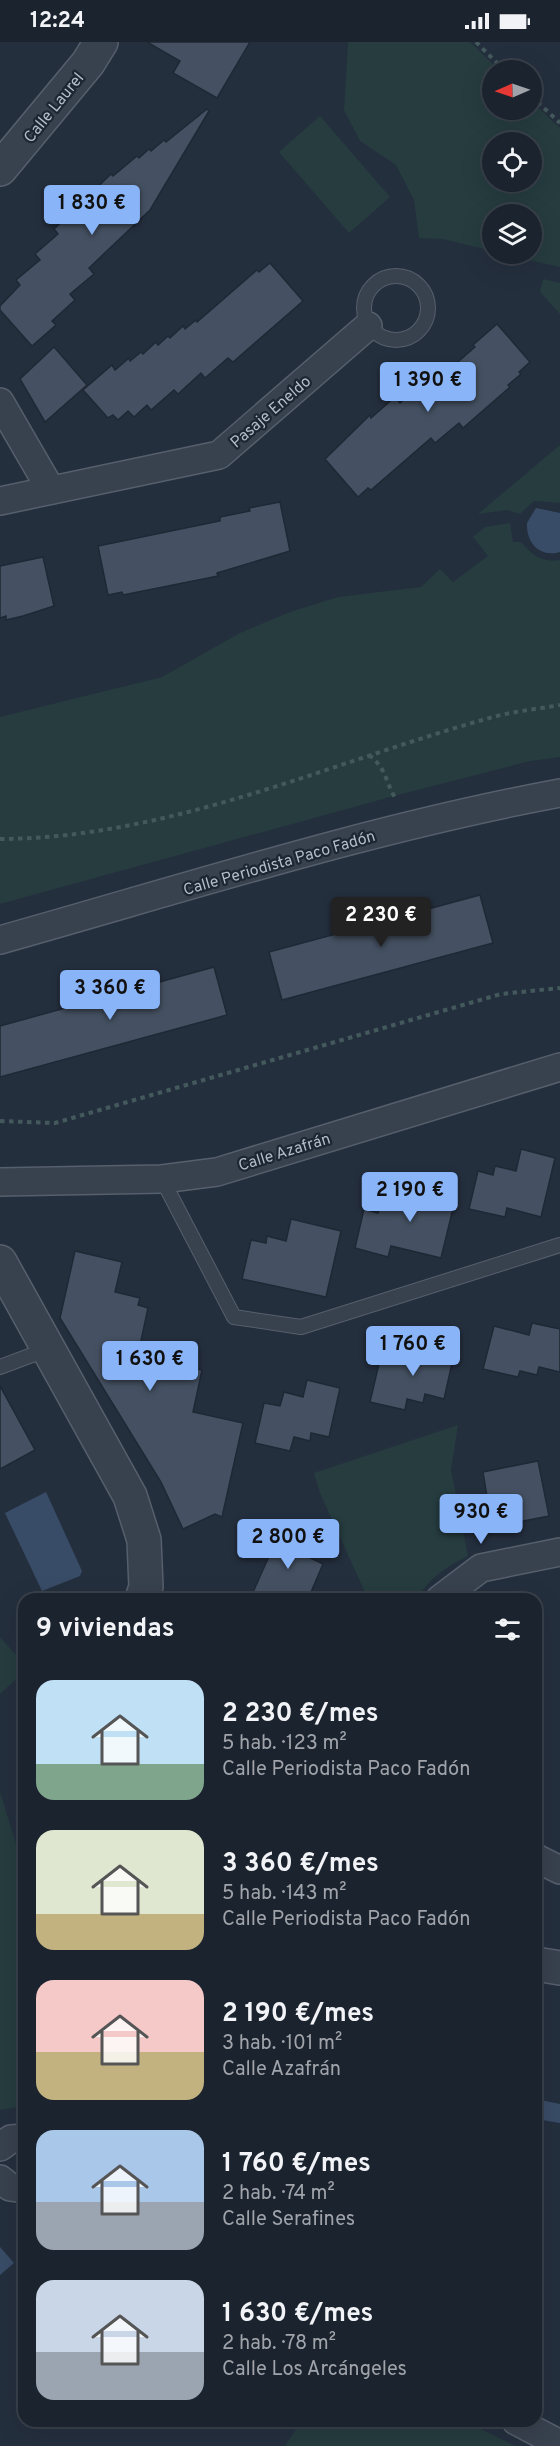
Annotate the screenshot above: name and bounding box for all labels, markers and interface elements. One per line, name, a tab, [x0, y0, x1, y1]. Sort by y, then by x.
text: 12:24	[30, 8, 85, 35]
north arrow	[482, 60, 542, 120]
map controls	[482, 60, 542, 264]
street label: Calle Laurel	[20, 69, 89, 147]
button: locate	[482, 132, 542, 192]
pin: 1 830 €	[37, 185, 147, 236]
text: 1 830 €	[58, 191, 126, 217]
button: layers	[482, 204, 542, 264]
pin: 1 390 €	[373, 362, 483, 413]
text: 1 390 €	[394, 368, 462, 394]
street label: Pasaje Eneldo	[227, 372, 316, 453]
street label: Calle Periodista Paco Fadón	[181, 827, 378, 901]
pin: 2 230 €	[326, 897, 436, 948]
text: 2 230 €	[345, 903, 417, 929]
pin: 3 360 €	[55, 970, 165, 1021]
text: 3 360 €	[74, 976, 146, 1002]
street label: Calle Azafrán	[236, 1129, 333, 1176]
pin: 2 190 €	[355, 1172, 465, 1223]
text: 2 190 €	[376, 1178, 444, 1204]
pin: 1 760 €	[358, 1326, 468, 1377]
text: 1 760 €	[380, 1332, 446, 1358]
pin: 1 630 €	[95, 1341, 205, 1392]
text: 1 630 €	[116, 1347, 184, 1373]
pin: 930 €	[439, 1494, 523, 1545]
text: 930 €	[454, 1500, 508, 1526]
pin: 2 800 €	[233, 1519, 343, 1570]
text: 2 800 €	[251, 1525, 325, 1551]
text: 9 viviendas	[36, 1613, 175, 1646]
icon: filters	[491, 1613, 524, 1646]
text: 2 230 €/mes	[222, 1698, 379, 1731]
icon: home	[84, 1704, 156, 1776]
text: 5 hab. · 123 m²	[222, 1731, 347, 1757]
text: Calle Periodista Paco Fadón	[222, 1757, 471, 1783]
text: 3 360 €/mes	[222, 1848, 379, 1881]
icon: home	[84, 1854, 156, 1926]
text: 5 hab. · 143 m²	[222, 1881, 346, 1907]
text: Calle Periodista Paco Fadón	[222, 1907, 471, 1933]
text: 2 190 €/mes	[222, 1998, 374, 2031]
icon: home	[84, 2004, 156, 2076]
text: 3 hab. · 101 m²	[222, 2031, 342, 2057]
text: Calle Azafrán	[222, 2057, 341, 2083]
text: 1 760 €/mes	[222, 2148, 371, 2181]
icon: home	[84, 2154, 156, 2226]
text: 2 hab. · 74 m²	[222, 2181, 335, 2207]
text: Calle Serafines	[222, 2207, 355, 2233]
text: 1 630 €/mes	[222, 2298, 373, 2331]
icon: home	[84, 2304, 156, 2376]
text: 2 hab. · 78 m²	[222, 2331, 336, 2357]
text: Calle Los Arcángeles	[222, 2357, 407, 2383]

